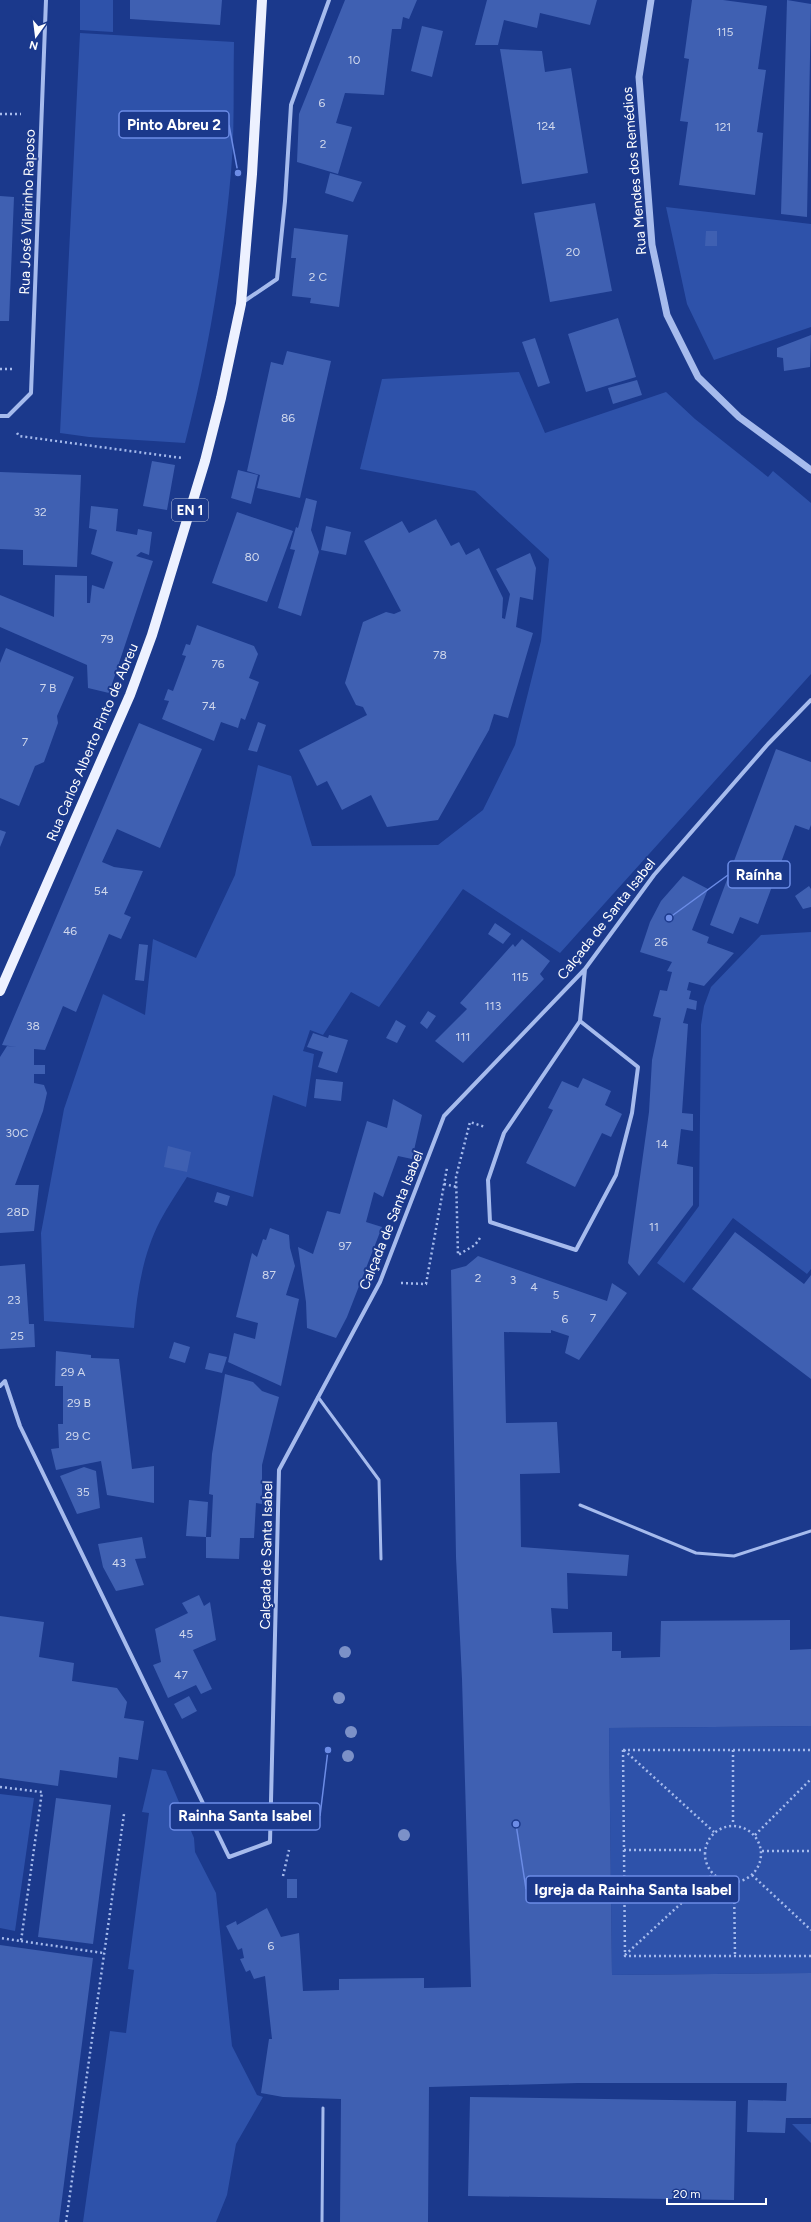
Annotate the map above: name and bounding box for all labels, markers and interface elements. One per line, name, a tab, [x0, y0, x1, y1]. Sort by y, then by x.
north arrow	[16, 16, 56, 56]
house number: 115	[717, 25, 734, 39]
text: N	[28, 38, 39, 53]
house number: 10	[348, 53, 361, 67]
street label: Rua Mendes dos Remédios	[619, 86, 650, 256]
house number: 6	[319, 96, 326, 110]
callout: Pinto Abreu 2	[119, 111, 229, 138]
text: Pinto Abreu 2	[127, 116, 221, 134]
house number: 124	[536, 119, 556, 133]
house number: 121	[715, 120, 731, 134]
street label: Rua José Vilarinho Raposo	[16, 129, 39, 295]
house number: 2	[320, 137, 326, 151]
house number: 20	[566, 245, 581, 259]
house number: 2 C	[309, 270, 328, 284]
house number: 86	[281, 411, 295, 425]
road number: EN 1	[172, 499, 208, 521]
house number: 32	[33, 505, 47, 519]
house number: 80	[244, 550, 260, 564]
house number: 79	[100, 632, 114, 646]
street label: Rua Carlos Alberto Pinto de Abreu	[43, 641, 142, 844]
house number: 78	[433, 648, 447, 662]
house number: 76	[211, 657, 225, 671]
house number: 7 B	[40, 681, 56, 695]
house number: 74	[202, 699, 216, 713]
house number: 7	[22, 735, 29, 749]
street label: Calçada de Santa Isabel	[554, 855, 659, 983]
callout: Raínha	[728, 861, 790, 888]
text: Raínha	[736, 866, 782, 884]
house number: 54	[94, 884, 109, 898]
house number: 46	[63, 924, 77, 938]
house number: 26	[654, 935, 668, 949]
house number: 115	[512, 970, 529, 984]
house number: 113	[485, 999, 501, 1013]
house number: 38	[26, 1019, 40, 1033]
house number: 111	[456, 1030, 470, 1044]
house number: 30C	[6, 1126, 29, 1140]
house number: 14	[656, 1137, 669, 1151]
street label: Calçada de Santa Isabel	[356, 1148, 427, 1292]
house number: 28D	[7, 1205, 29, 1219]
house number: 11	[649, 1220, 659, 1234]
house number: 97	[338, 1239, 352, 1253]
house number: 87	[262, 1268, 276, 1282]
house number: 2	[475, 1271, 481, 1285]
house number: 3	[510, 1273, 516, 1287]
house number: 4	[530, 1280, 538, 1294]
house number: 5	[553, 1288, 560, 1302]
house number: 23	[7, 1293, 21, 1307]
house number: 7	[590, 1311, 597, 1325]
house number: 6	[562, 1312, 569, 1326]
house number: 25	[10, 1329, 24, 1343]
house number: 29 A	[61, 1365, 85, 1379]
house number: 29 B	[67, 1396, 91, 1410]
house number: 29 C	[65, 1429, 91, 1443]
street label: Calçada de Santa Isabel	[257, 1480, 276, 1630]
house number: 35	[76, 1485, 90, 1499]
house number: 43	[112, 1556, 126, 1570]
house number: 45	[179, 1627, 193, 1641]
house number: 47	[174, 1668, 188, 1682]
callout: Rainha Santa Isabel	[170, 1803, 320, 1830]
text: Rainha Santa Isabel	[178, 1807, 312, 1825]
callout: Igreja da Rainha Santa Isabel	[526, 1876, 739, 1903]
text: Igreja da Rainha Santa Isabel	[534, 1881, 732, 1899]
house number: 6	[268, 1939, 275, 1953]
scale bar	[667, 2180, 766, 2206]
text: 20 m	[673, 2187, 701, 2201]

